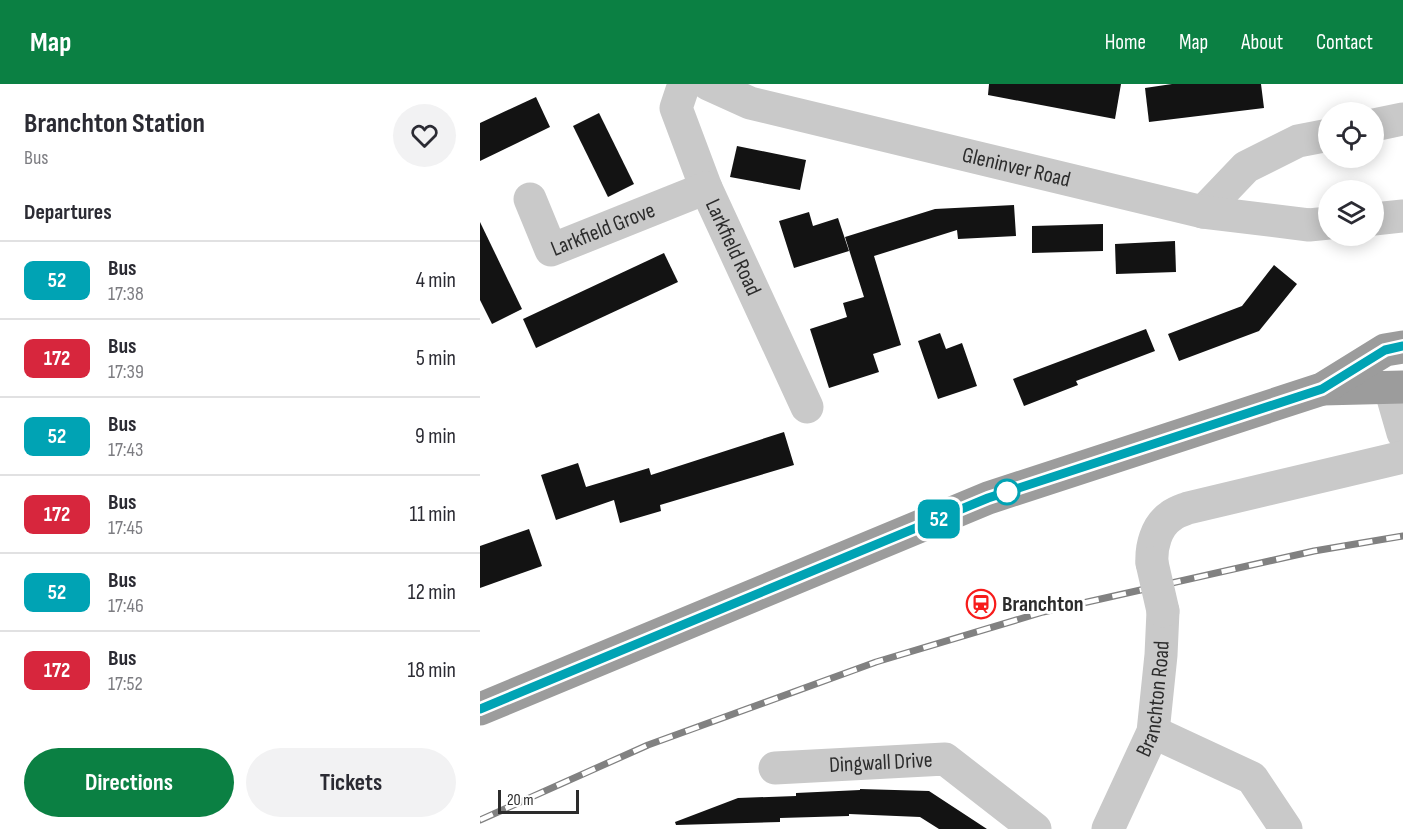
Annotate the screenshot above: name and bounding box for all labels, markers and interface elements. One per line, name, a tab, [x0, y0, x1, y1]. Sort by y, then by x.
text: Map	[30, 26, 71, 59]
text: Home	[1105, 30, 1146, 55]
text: Map	[1179, 30, 1208, 55]
text: About	[1241, 30, 1283, 55]
text: Contact	[1316, 30, 1373, 55]
map controls	[1318, 102, 1384, 246]
button: locate	[1318, 102, 1384, 168]
button: heart	[393, 104, 456, 167]
text: Branchton Station	[24, 107, 205, 140]
street label: Gleninver Road	[959, 141, 1073, 193]
text: Bus	[24, 146, 48, 170]
button: layers	[1318, 180, 1384, 246]
street label: Larkfield Road	[699, 195, 767, 300]
street label: Larkfield Grove	[547, 196, 659, 262]
text: Departures	[24, 199, 112, 226]
text: Bus	[108, 255, 137, 282]
text: 4 min	[416, 267, 456, 294]
text: 52	[48, 268, 66, 293]
text: 17:38	[108, 282, 144, 306]
text: Bus	[108, 333, 137, 360]
text: 5 min	[416, 345, 456, 372]
text: 172	[44, 346, 70, 371]
text: 17:39	[108, 360, 144, 384]
text: Bus	[108, 411, 137, 438]
text: 9 min	[415, 423, 456, 450]
text: 52	[48, 424, 66, 449]
text: 17:43	[108, 438, 143, 462]
unlabelled marker	[994, 479, 1020, 505]
text: Bus	[108, 489, 137, 516]
line badge: 52	[912, 500, 966, 538]
text: 11 min	[409, 501, 456, 528]
text: 172	[44, 502, 70, 527]
text: 52	[930, 507, 948, 532]
text: 17:45	[108, 516, 143, 540]
text: Bus	[108, 567, 137, 594]
text: 12 min	[408, 579, 456, 606]
text: 52	[48, 580, 66, 605]
station icon: Branchton	[965, 588, 997, 620]
place label: Branchton	[1002, 591, 1084, 618]
text: 17:46	[108, 594, 144, 618]
street label: Branchton Road	[1130, 640, 1175, 761]
text: Bus	[108, 645, 137, 672]
text: 18 min	[408, 657, 456, 684]
text: 172	[44, 658, 70, 683]
text: 17:52	[108, 672, 143, 696]
street label: Dingwall Drive	[828, 746, 933, 779]
button: Directions	[24, 748, 234, 817]
button: Tickets	[246, 748, 456, 817]
scale bar	[498, 787, 579, 814]
text: 20 m	[507, 791, 534, 810]

